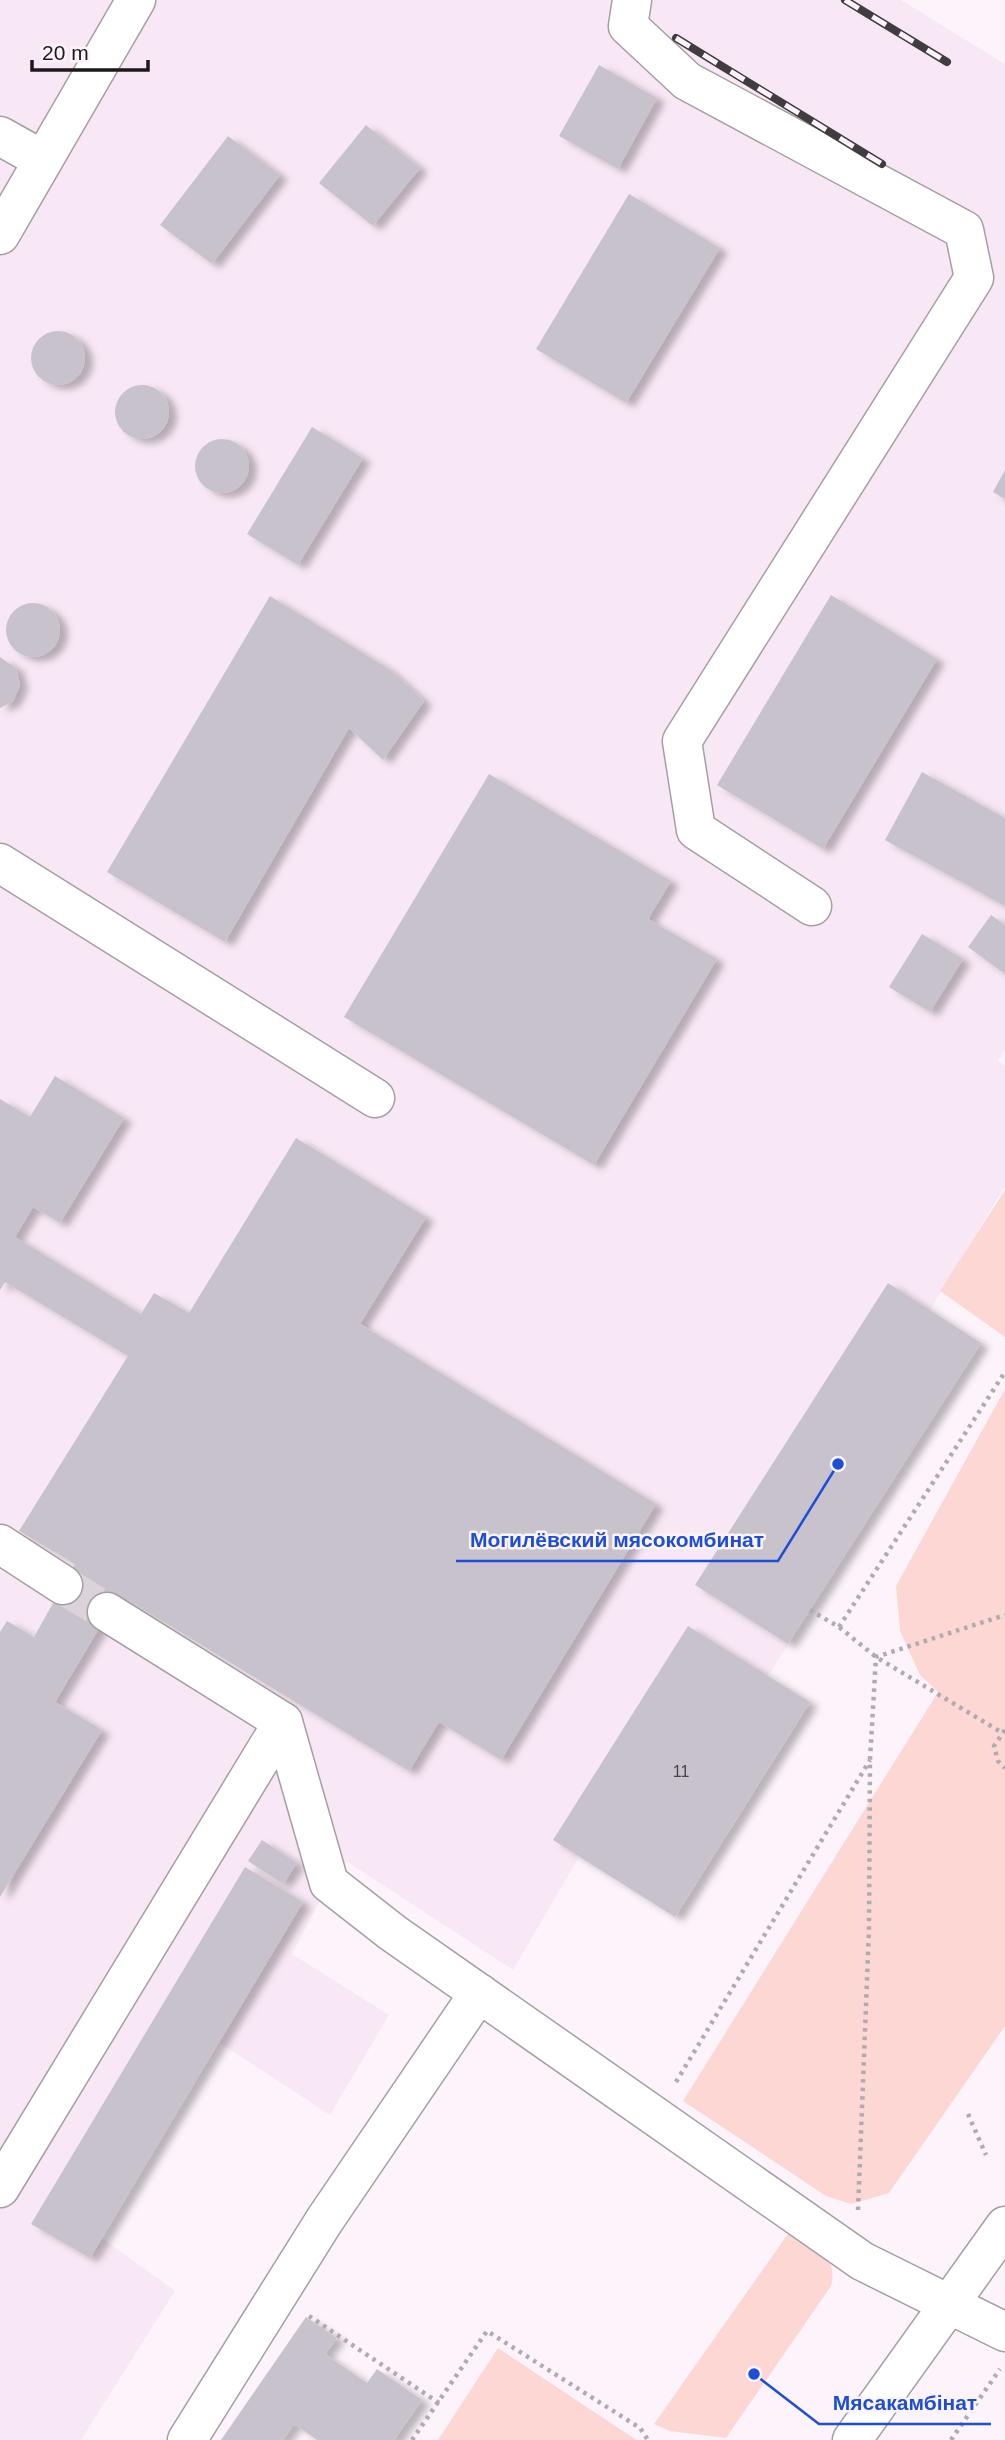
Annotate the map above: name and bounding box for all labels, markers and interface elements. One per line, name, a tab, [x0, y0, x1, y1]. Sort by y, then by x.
scale bar	[32, 28, 147, 72]
text: 20 m	[42, 41, 89, 64]
callout: Могилёвский мясокомбинат	[456, 1519, 778, 1561]
text: Могилёвский мясокомбинат	[470, 1528, 764, 1551]
house number: 11	[673, 1763, 689, 1780]
callout: Мясакамбінат	[819, 2382, 991, 2424]
text: Мясакамбінат	[833, 2391, 977, 2414]

